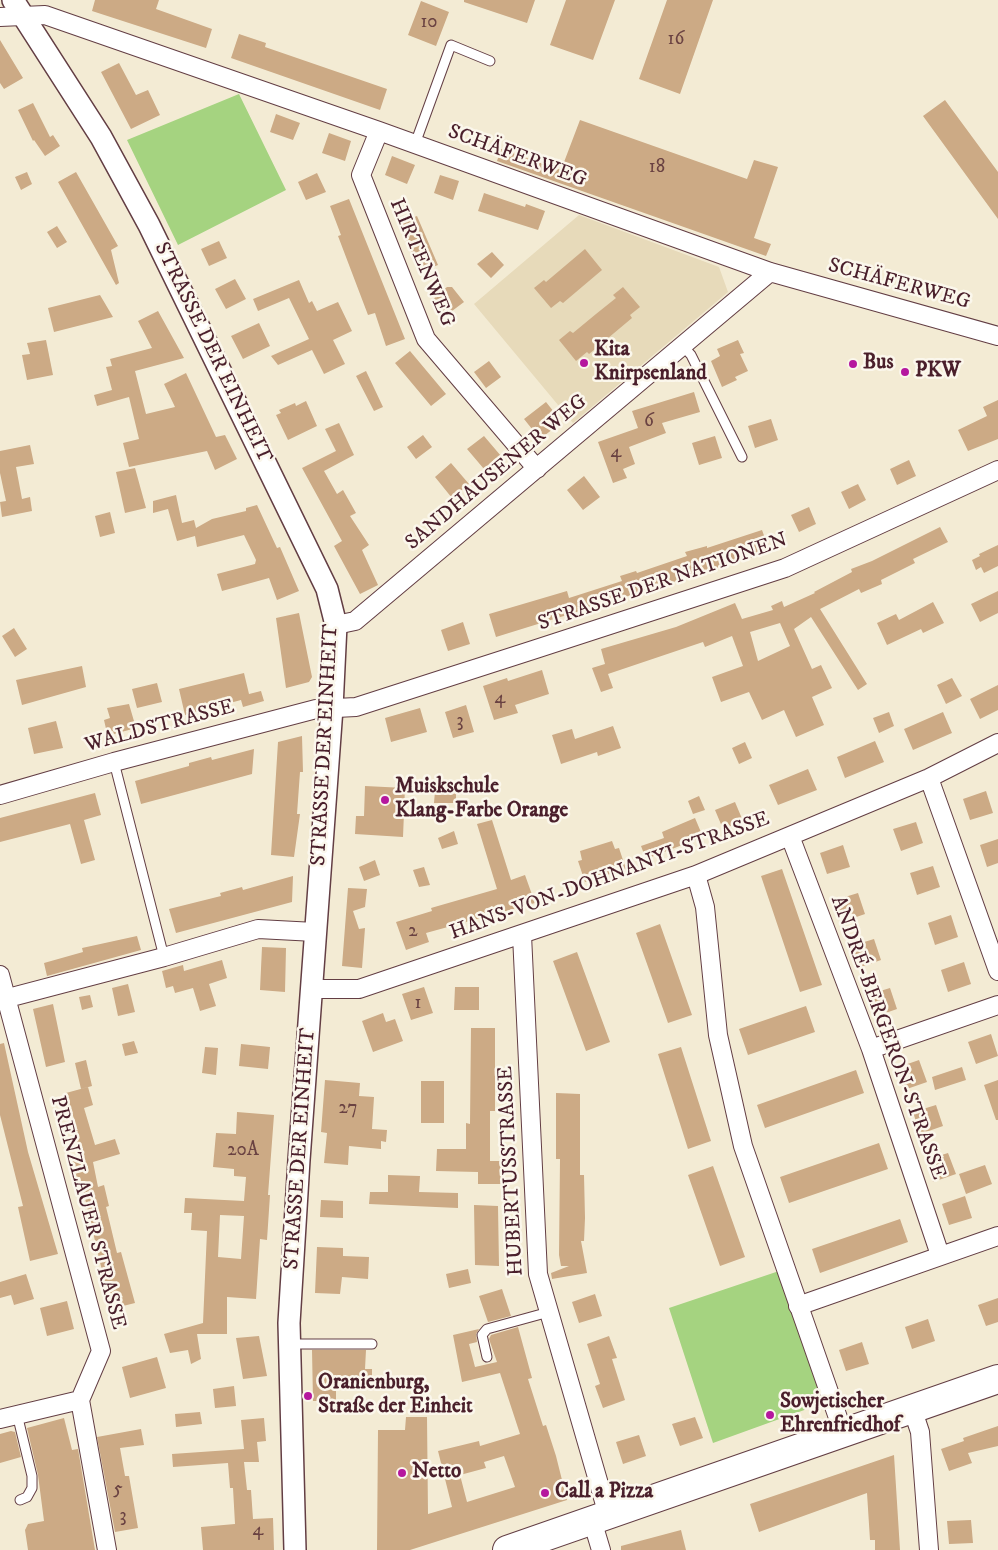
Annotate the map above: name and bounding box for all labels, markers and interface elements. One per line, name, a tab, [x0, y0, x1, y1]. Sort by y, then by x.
house number: 10	[420, 12, 438, 34]
house number: 16	[668, 29, 684, 51]
street label: SCHÄFERWEG	[444, 120, 590, 194]
house number: 18	[649, 157, 665, 179]
street label: HIRTENWEG	[383, 195, 459, 331]
street label: STRASSE DER EINHEIT	[148, 239, 276, 467]
street label: SCHÄFERWEG	[825, 254, 973, 316]
place label: Kita Knirpsenland	[594, 338, 707, 388]
place label: Bus	[863, 351, 893, 377]
marker: Kita Knirpsenland	[578, 357, 590, 369]
marker: Bus	[847, 358, 859, 370]
place label: PKW	[915, 359, 961, 385]
marker: PKW	[899, 366, 911, 378]
street label: SANDHAUSENER WEG	[401, 390, 593, 556]
house number: 6	[644, 411, 654, 433]
house number: 4	[611, 442, 621, 464]
street label: STRASSE DER NATIONEN	[535, 528, 791, 638]
street label: STRASSE DER EINHEIT	[307, 623, 345, 867]
house number: 4	[495, 688, 505, 710]
street label: WALDSTRASSE	[82, 695, 238, 759]
house number: 3	[456, 711, 464, 733]
place label: Muiskschule Klang-Farbe Orange	[395, 775, 568, 825]
marker: Muiskschule Klang-Farbe Orange	[379, 794, 391, 806]
street label: HANS-VON-DOHNANYI-STRASSE	[447, 807, 773, 947]
street label: ANDRÉ-BERGERON-STRASSE	[824, 893, 950, 1183]
house number: 2	[408, 921, 418, 943]
house number: 1	[415, 993, 421, 1015]
street label: STRASSE DER EINHEIT	[280, 1027, 322, 1271]
street label: HUBERTUSSTRASSE	[494, 1065, 530, 1277]
street label: PRENZLAUER STRASSE	[44, 1093, 130, 1333]
house number: 27	[339, 1098, 357, 1120]
house number: 20A	[227, 1140, 259, 1162]
place label: Oranienburg, Straße der Einheit	[318, 1371, 473, 1421]
marker: Oranienburg, Straße der Einheit	[302, 1390, 314, 1402]
place label: Sowjetischer Ehrenfriedhof	[780, 1390, 900, 1440]
marker: Sowjetischer Ehrenfriedhof	[764, 1409, 776, 1421]
place label: Netto	[412, 1460, 461, 1486]
marker: Netto	[396, 1467, 408, 1479]
house number: 5	[113, 1479, 123, 1501]
place label: Call a Pizza	[555, 1480, 653, 1506]
marker: Call a Pizza	[539, 1487, 551, 1499]
house number: 3	[119, 1506, 127, 1528]
house number: 4	[253, 1520, 263, 1542]

